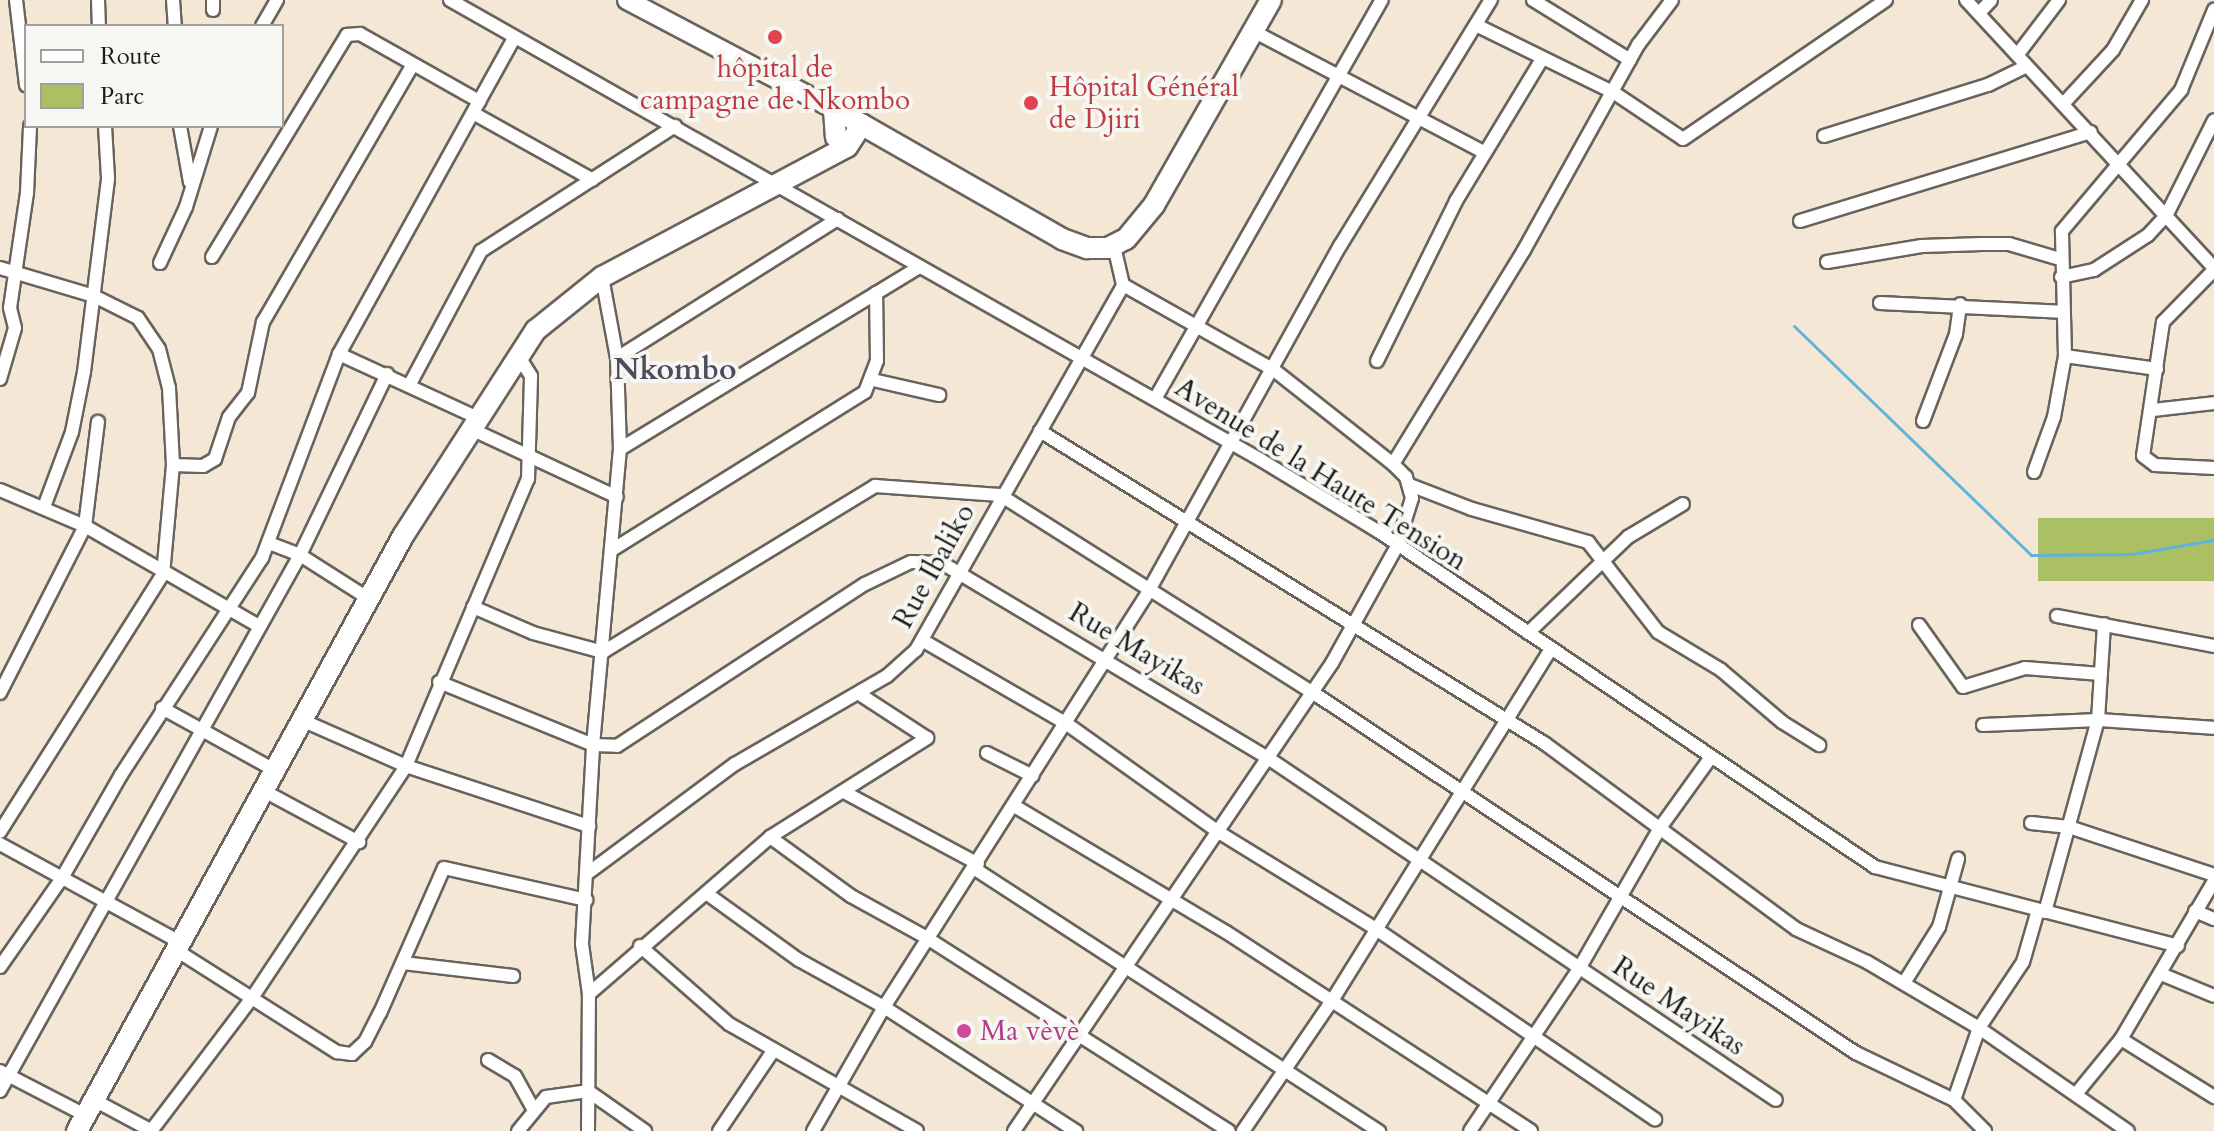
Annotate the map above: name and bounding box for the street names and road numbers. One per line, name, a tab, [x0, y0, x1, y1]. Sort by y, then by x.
street label: Avenue de la Haute Tension	[1169, 370, 1473, 578]
street label: Rue Ibaliko	[886, 498, 982, 634]
street label: Rue Mayikas	[1063, 595, 1211, 703]
street label: Rue Mayikas	[1606, 949, 1752, 1063]

